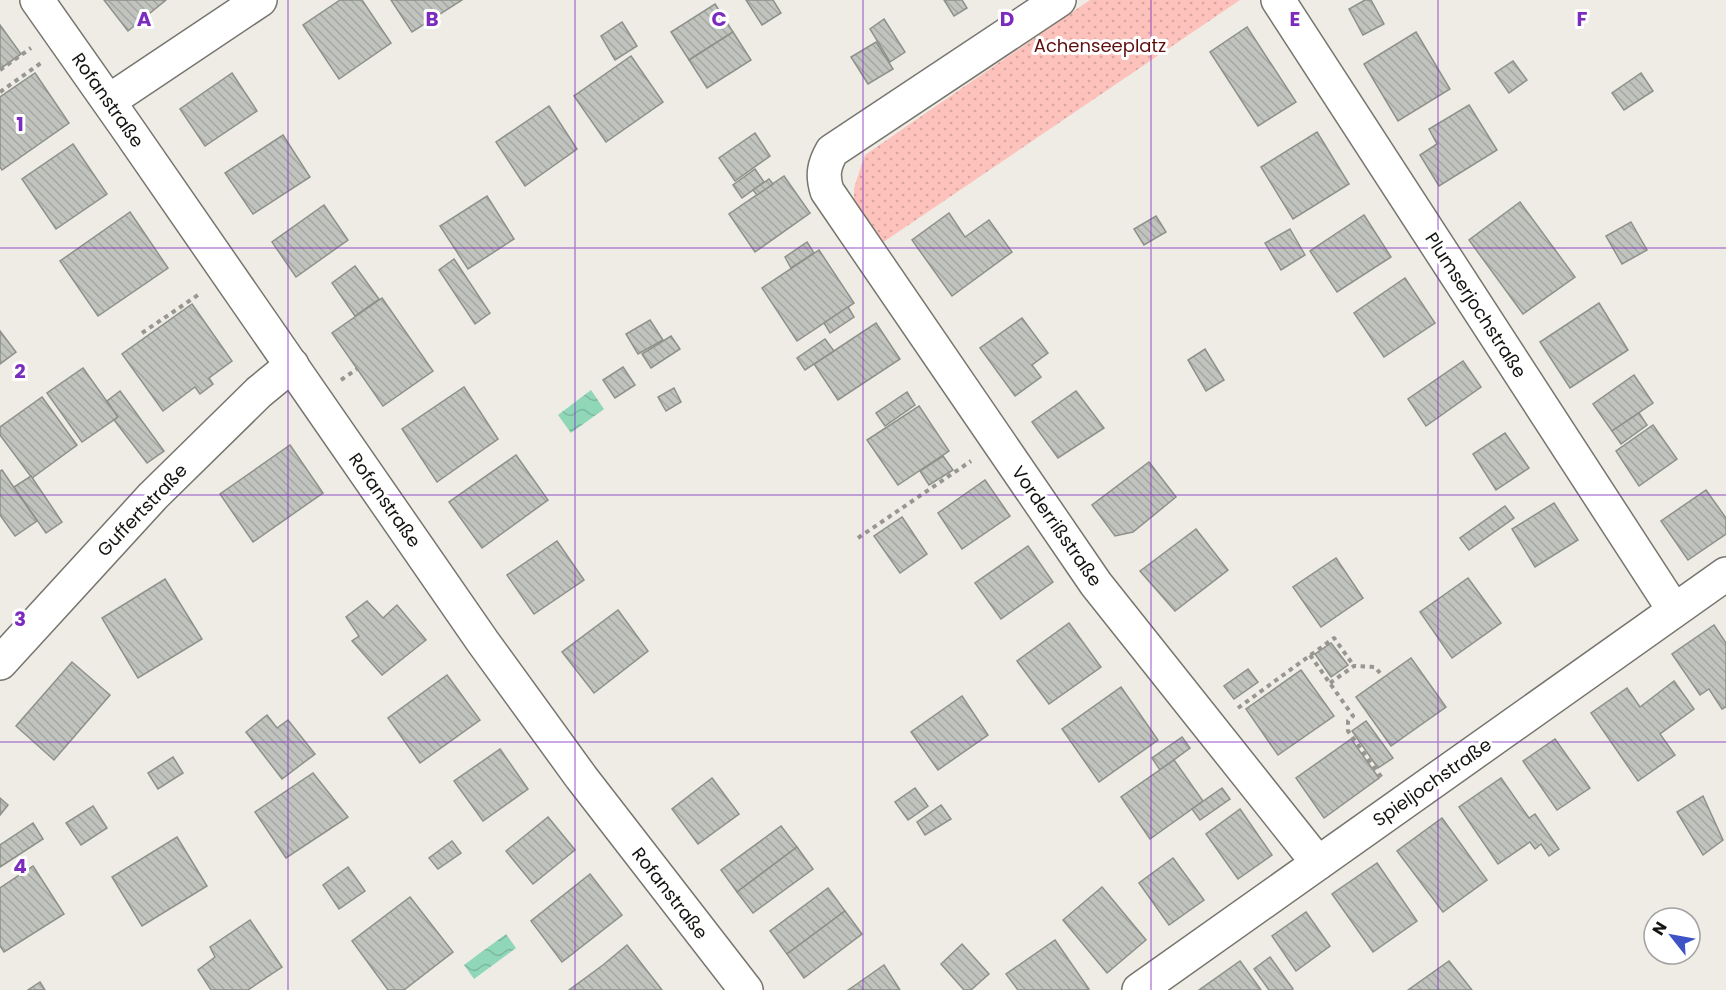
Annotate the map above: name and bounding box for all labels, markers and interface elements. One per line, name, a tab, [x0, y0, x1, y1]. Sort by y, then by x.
text: A	[137, 5, 152, 33]
text: B	[425, 5, 439, 33]
text: C	[711, 5, 727, 33]
text: D	[1000, 5, 1014, 33]
text: E	[1290, 5, 1300, 33]
text: F	[1577, 5, 1588, 33]
park label: Achenseeplatz	[1034, 33, 1166, 58]
street label: Rofanstraße	[66, 48, 150, 152]
text: 1	[16, 110, 24, 138]
street label: Plumserjochstraße	[1420, 227, 1532, 383]
text: 2	[14, 357, 26, 385]
street label: Rofanstraße	[343, 448, 427, 552]
street label: Guffertstraße	[91, 458, 193, 562]
street label: Vorderrißstraße	[1006, 461, 1108, 591]
text: 3	[14, 605, 26, 633]
street label: Spieljochstraße	[1368, 732, 1496, 832]
street label: Rofanstraße	[626, 842, 714, 944]
text: 4	[13, 852, 27, 880]
north arrow	[1642, 906, 1702, 966]
text: N	[1647, 917, 1673, 940]

